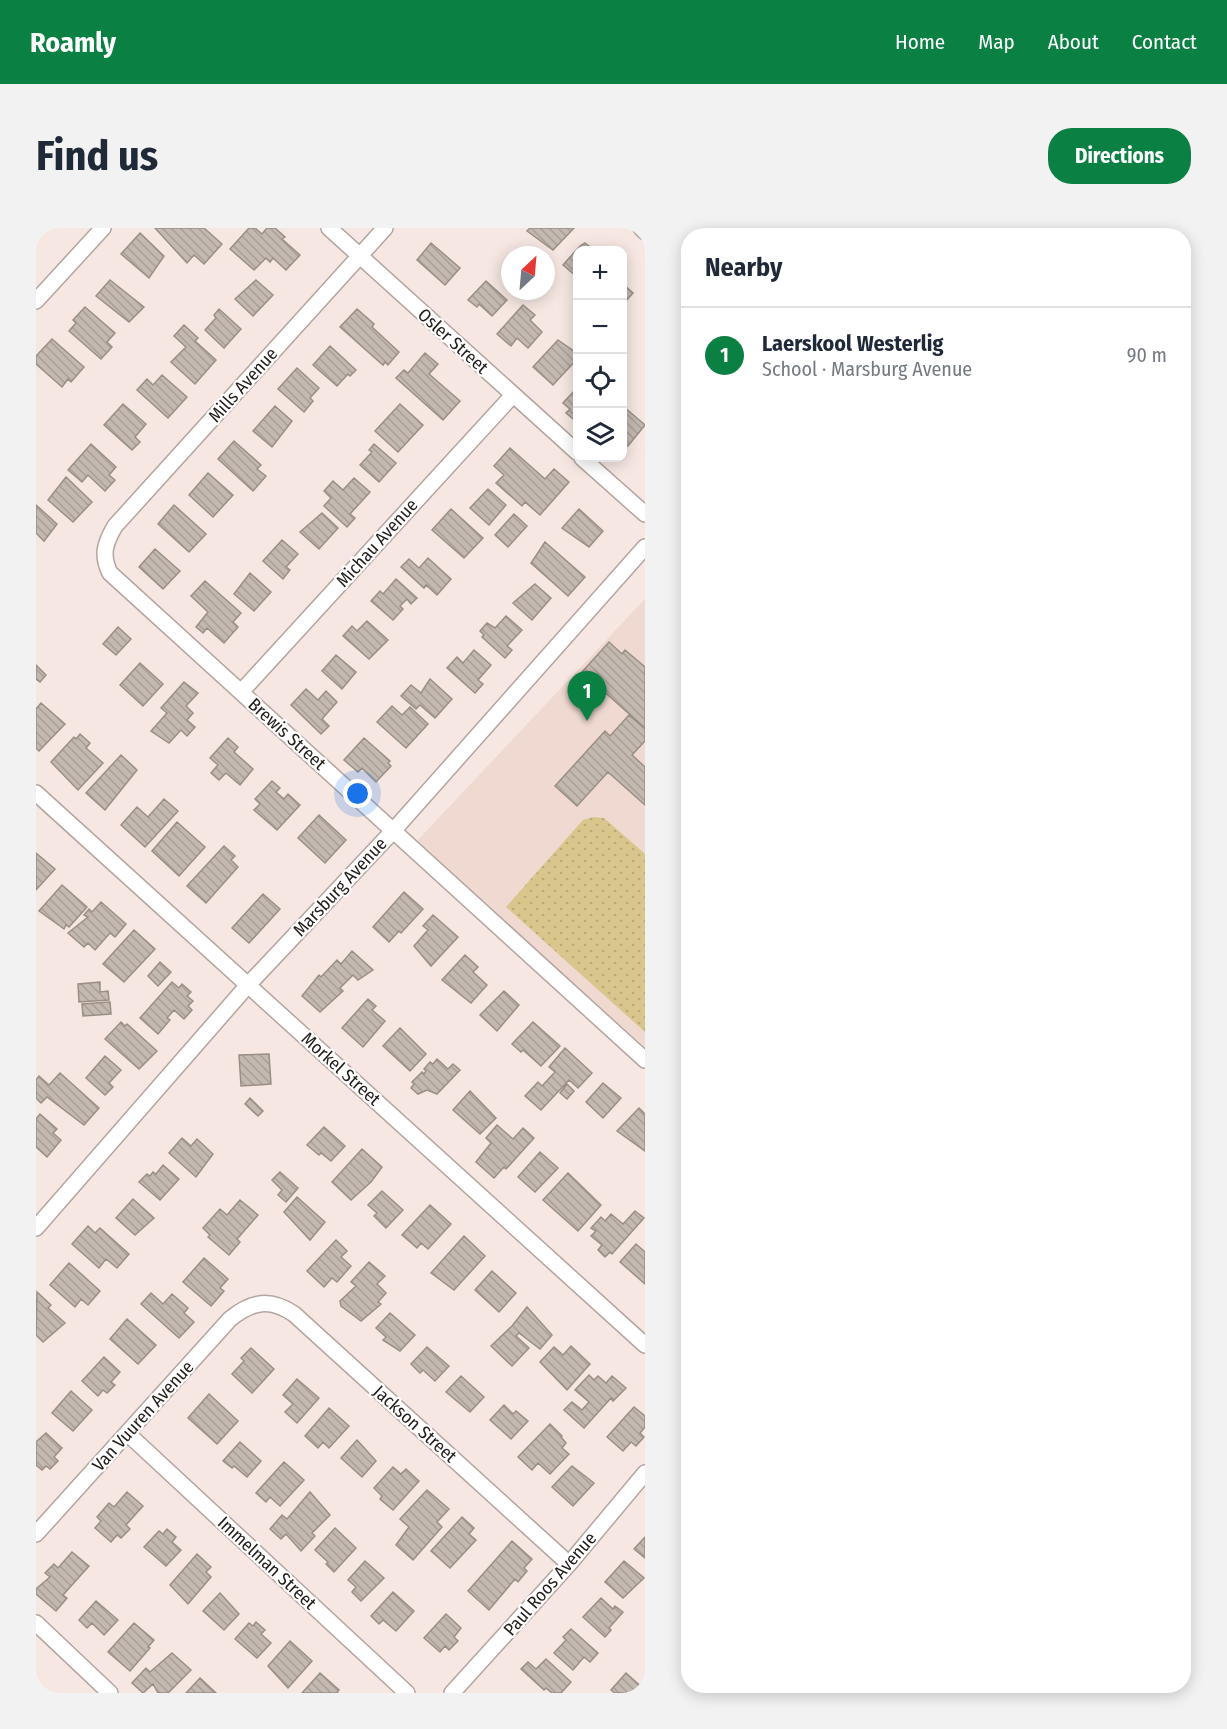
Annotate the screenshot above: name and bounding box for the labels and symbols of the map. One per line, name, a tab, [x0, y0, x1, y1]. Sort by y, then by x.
north arrow	[501, 246, 555, 300]
street label: Osler Street	[413, 304, 493, 378]
street label: Mills Avenue	[204, 343, 282, 427]
street label: Michau Avenue	[332, 494, 422, 592]
pin: 1	[568, 672, 606, 721]
street label: Brewis Street	[244, 693, 330, 775]
your location	[343, 779, 372, 808]
street label: Marsburg Avenue	[289, 833, 391, 941]
street label: Morkel Street	[297, 1028, 385, 1110]
street label: Van Vuuren Avenue	[88, 1356, 198, 1476]
street label: Jackson Street	[369, 1381, 461, 1467]
street label: Immelman Street	[213, 1512, 321, 1614]
street label: Paul Roos Avenue	[499, 1528, 601, 1640]

